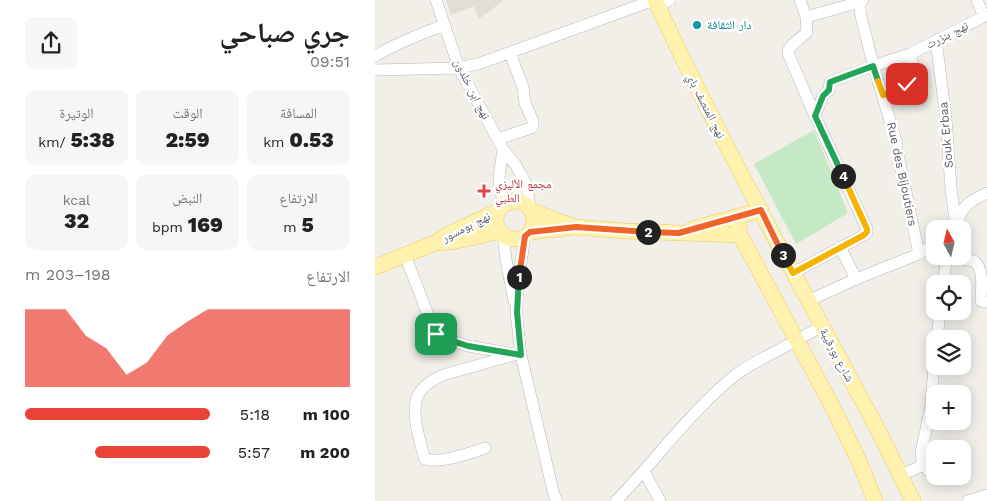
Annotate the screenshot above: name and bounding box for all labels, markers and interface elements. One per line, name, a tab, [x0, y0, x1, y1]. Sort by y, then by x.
text: جري صباحي	[219, 16, 350, 49]
button: share	[25, 17, 77, 69]
place label: دار الثقافة	[707, 18, 751, 32]
street label: نهج بنزرت	[924, 18, 971, 52]
marker: دار الثقافة	[691, 19, 703, 31]
text: 09:51	[310, 52, 350, 71]
street label: نهج ابن خلدون	[450, 56, 493, 122]
pin	[886, 63, 928, 105]
icon: check	[893, 70, 921, 98]
street label: نهج المنصف باي	[681, 71, 728, 142]
street label: Souk Erbaa	[936, 101, 956, 169]
text: الوتيرة	[59, 105, 94, 121]
text: الوقت	[172, 105, 203, 121]
text: المسافة	[280, 105, 317, 121]
street label: Rue des Bijoutiers	[884, 121, 920, 227]
text: 5:38	[70, 127, 115, 152]
text: 2:59	[165, 127, 210, 152]
text: 0.53	[289, 127, 334, 152]
text: /km	[38, 134, 70, 150]
text: km	[263, 134, 289, 150]
pin: 4	[831, 164, 855, 188]
text: 4	[839, 168, 848, 184]
place label: مجمع الأليزي الطبي	[495, 177, 551, 208]
marker: مجمع الأليزي الطبي	[477, 184, 491, 198]
text: النبض	[173, 190, 202, 206]
text: الارتفاع	[279, 190, 318, 206]
text: kcal	[63, 192, 90, 208]
text: 32	[64, 208, 89, 233]
street label: نهج بومسور	[439, 209, 493, 246]
text: 169	[188, 212, 223, 237]
text: 5	[301, 212, 314, 237]
text: bpm	[152, 219, 188, 235]
text: m	[283, 219, 301, 235]
pin: 2	[635, 220, 661, 244]
north arrow	[926, 220, 971, 265]
map controls	[926, 220, 971, 485]
text: 2	[644, 224, 653, 240]
pin: 3	[771, 242, 795, 268]
text: 3	[779, 247, 788, 263]
pin: 1	[507, 264, 531, 290]
text: 198–203 m	[25, 265, 111, 284]
text: الارتفاع	[306, 267, 350, 286]
text: 1	[516, 269, 523, 285]
button: locate	[926, 275, 971, 320]
pin	[415, 313, 457, 355]
icon: arrive	[422, 320, 450, 348]
street label: شارع بورقيبة	[816, 326, 857, 385]
button: layers	[926, 330, 971, 375]
button: +	[926, 385, 971, 430]
text: 5:18	[240, 405, 270, 424]
text: 100 m	[303, 405, 350, 424]
button: −	[926, 440, 971, 485]
text: 5:57	[238, 443, 270, 462]
text: 200 m	[300, 443, 350, 462]

